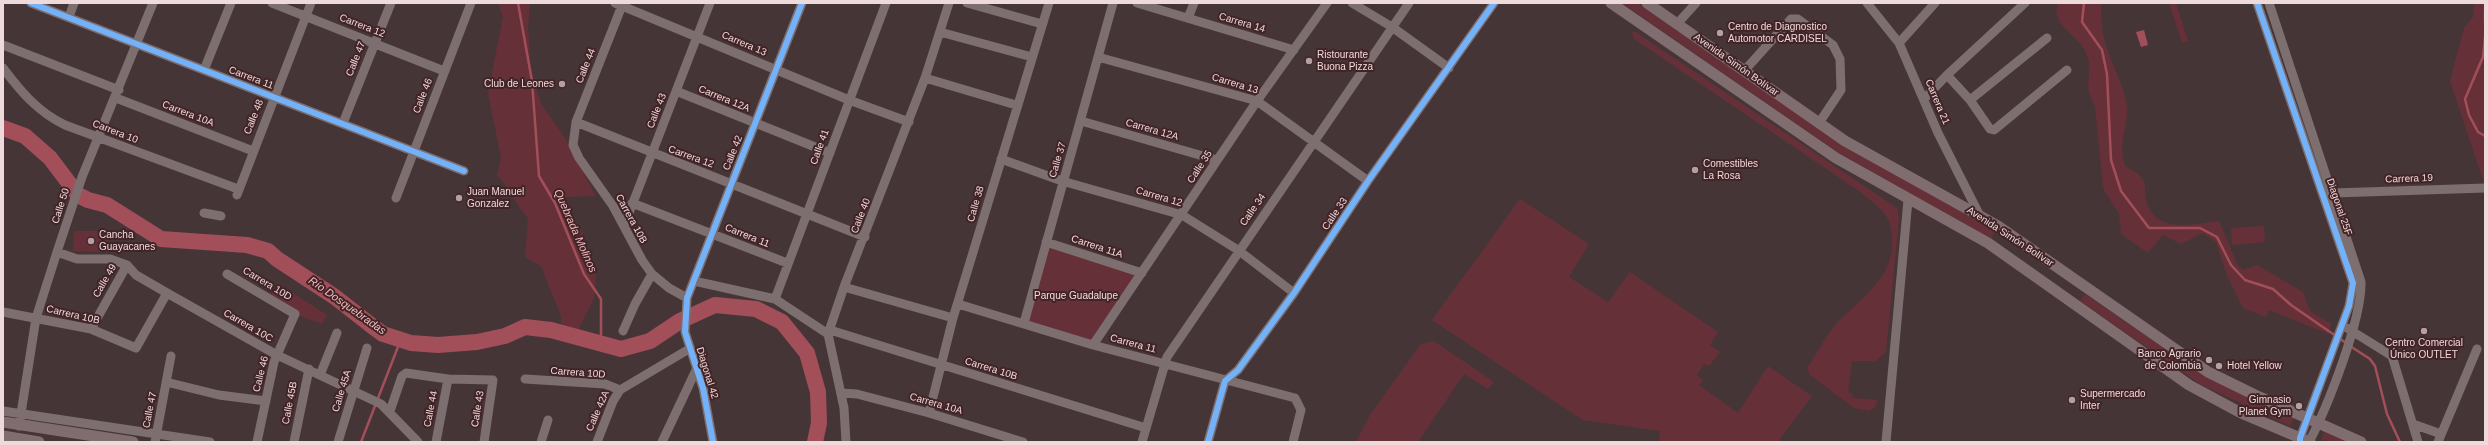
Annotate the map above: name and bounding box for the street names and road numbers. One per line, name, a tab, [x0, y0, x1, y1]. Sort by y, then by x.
street label: Carrera 14	[1217, 11, 1267, 35]
street label: Carrera 12	[338, 12, 386, 40]
street label: Carrera 13	[720, 29, 768, 59]
street label: Avenida Simón Bolívar	[1691, 31, 1781, 99]
street label: Calle 47	[344, 40, 368, 78]
street label: Calle 44	[574, 47, 598, 85]
street label: Carrera 11	[227, 64, 275, 92]
street label: Carrera 13	[1210, 71, 1260, 97]
street label: Calle 46	[411, 77, 435, 115]
street label: Carrera 21	[1922, 78, 1952, 126]
street label: Carrera 12A	[697, 83, 751, 115]
street label: Calle 43	[645, 92, 669, 130]
street label: Calle 48	[242, 98, 266, 136]
street label: Carrera 10A	[160, 99, 216, 129]
street label: Carrera 12A	[1124, 117, 1180, 143]
street label: Carrera 10	[91, 118, 139, 146]
street label: Calle 41	[808, 128, 832, 166]
street label: Calle 42	[721, 134, 745, 172]
street label: Calle 37	[1047, 141, 1069, 179]
street label: Carrera 12	[666, 143, 716, 171]
street label: Calle 35	[1185, 148, 1215, 186]
street label: Carrera 19	[2385, 172, 2433, 186]
street label: Diagonal 25F	[2324, 177, 2354, 237]
street label: Calle 38	[965, 185, 987, 223]
street label: Carrera 12	[1134, 185, 1184, 209]
street label: Calle 50	[50, 187, 72, 225]
street label: Carrera 10B	[613, 192, 649, 246]
street label: Calle 34	[1238, 192, 1268, 228]
street label: Calle 33	[1320, 195, 1350, 233]
street label: Calle 40	[849, 197, 873, 235]
street label: Avenida Simón Bolívar	[1964, 204, 2056, 270]
street label: Carrera 11	[723, 222, 771, 250]
street label: Carrera 11A	[1070, 233, 1124, 261]
street label: Calle 49	[91, 262, 119, 300]
street label: Carrera 10D	[240, 265, 294, 303]
street label: Carrera 10B	[45, 303, 101, 327]
street label: Carrera 10C	[221, 307, 275, 345]
street label: Carrera 11	[1109, 332, 1157, 356]
street label: Diagonal 42	[693, 346, 721, 400]
street label: Calle 46	[251, 355, 271, 393]
street label: Carrera 10B	[963, 355, 1019, 383]
street label: Carrera 10D	[550, 365, 606, 381]
street label: Calle 45A	[330, 369, 354, 413]
street label: Calle 45B	[280, 381, 300, 425]
street label: Calle 42A	[584, 389, 612, 433]
street label: Calle 44	[422, 390, 440, 428]
street label: Calle 43	[469, 390, 487, 428]
street label: Calle 47	[141, 391, 159, 429]
street label: Carrera 10A	[908, 391, 964, 417]

